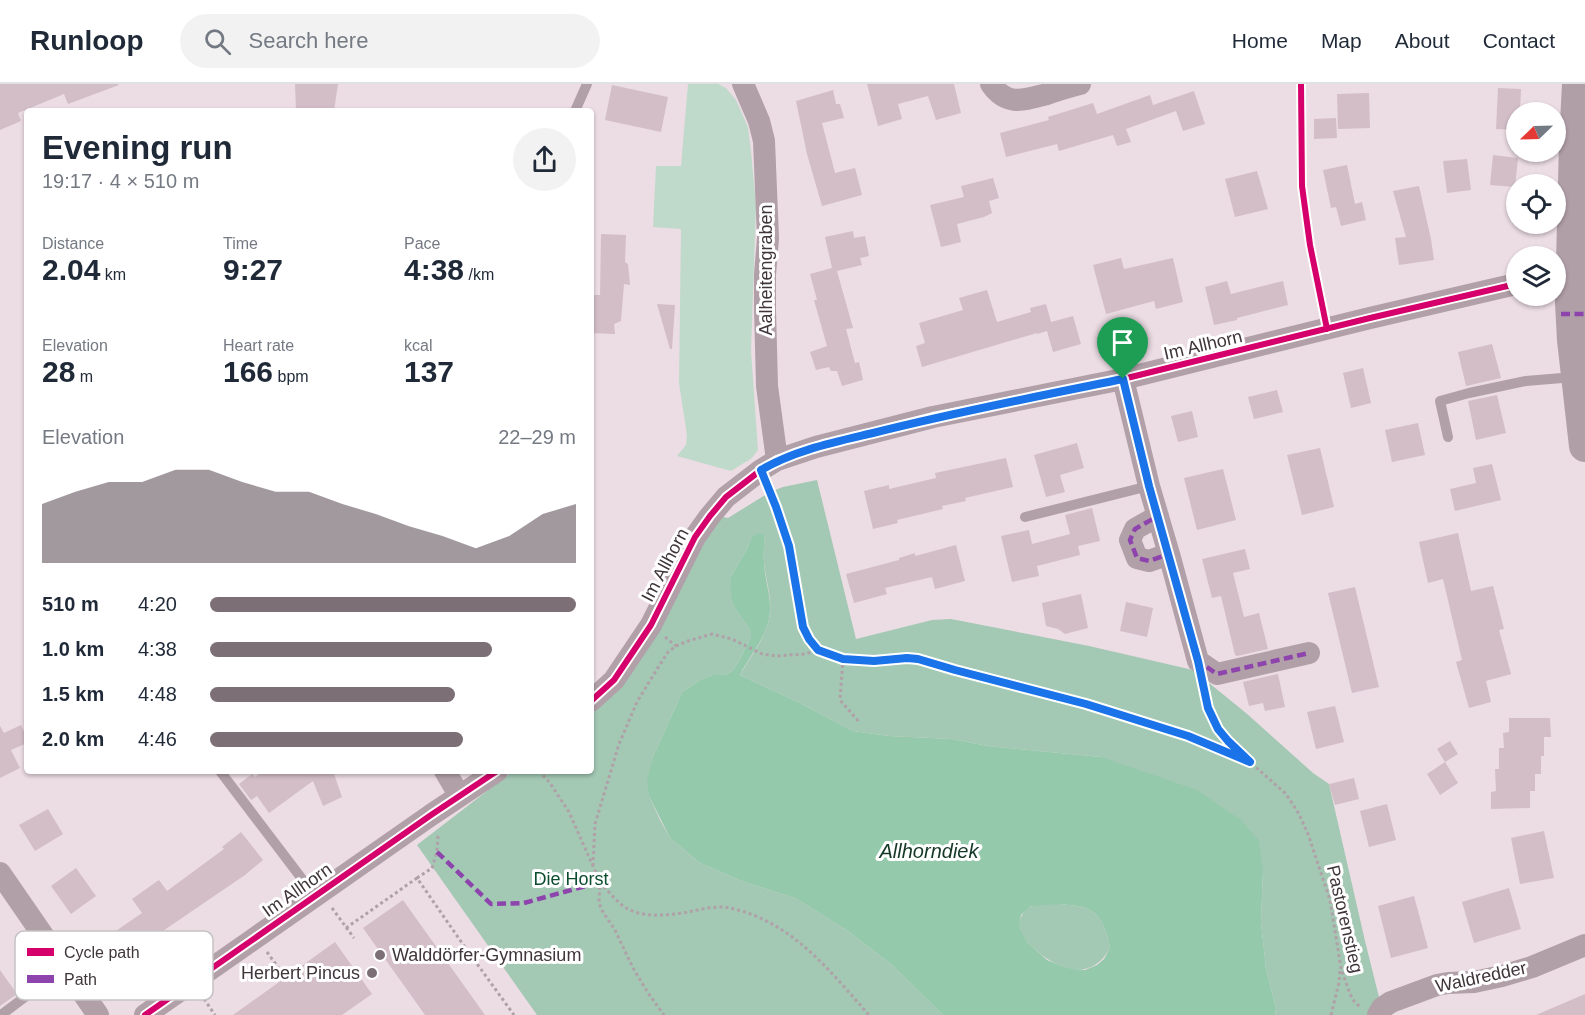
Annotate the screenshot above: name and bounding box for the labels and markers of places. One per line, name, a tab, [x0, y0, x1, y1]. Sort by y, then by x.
pin	[1097, 317, 1148, 379]
place label: Walddörfer-Gymnasium	[392, 945, 581, 965]
marker: Walddörfer-Gymnasium	[373, 948, 387, 962]
place label: Herbert Pincus	[241, 963, 360, 983]
marker: Herbert Pincus	[365, 966, 379, 980]

